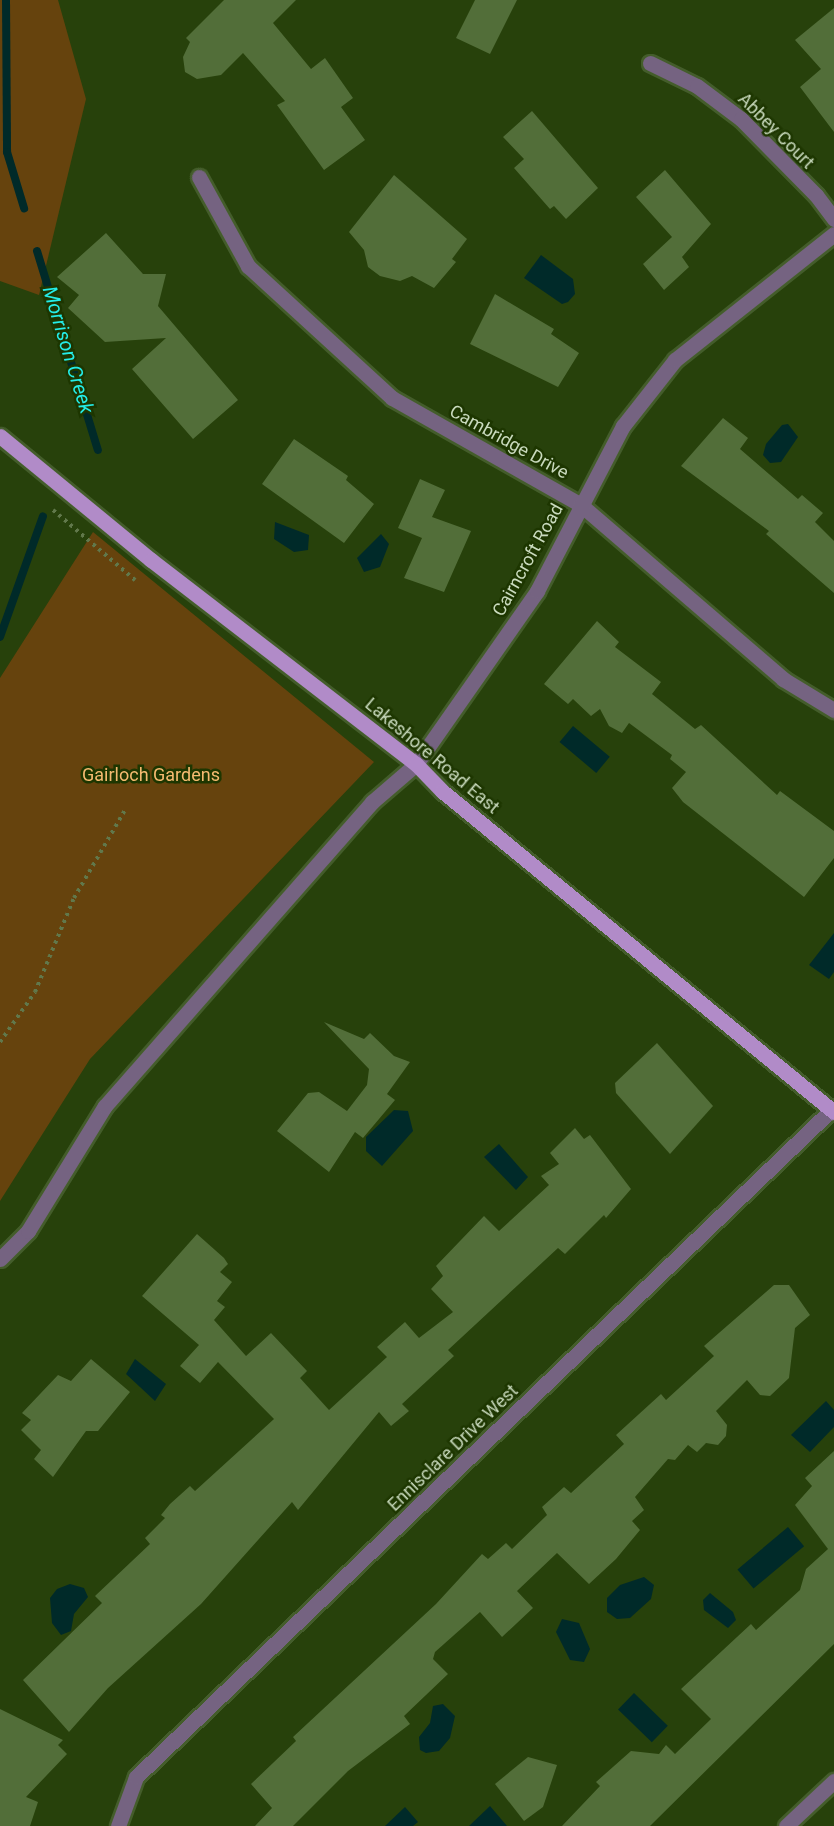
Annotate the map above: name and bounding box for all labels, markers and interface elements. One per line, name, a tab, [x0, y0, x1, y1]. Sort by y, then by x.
street label: Abbey Court	[733, 88, 819, 174]
water label: Morrison Creek	[37, 283, 99, 417]
street label: Cambridge Drive	[446, 400, 572, 484]
street label: Cairncroft Road	[488, 500, 568, 620]
street label: Lakeshore Road East	[361, 694, 503, 818]
park label: Gairloch Gardens	[82, 764, 220, 786]
street label: Ennisclare Drive West	[383, 1380, 523, 1516]

